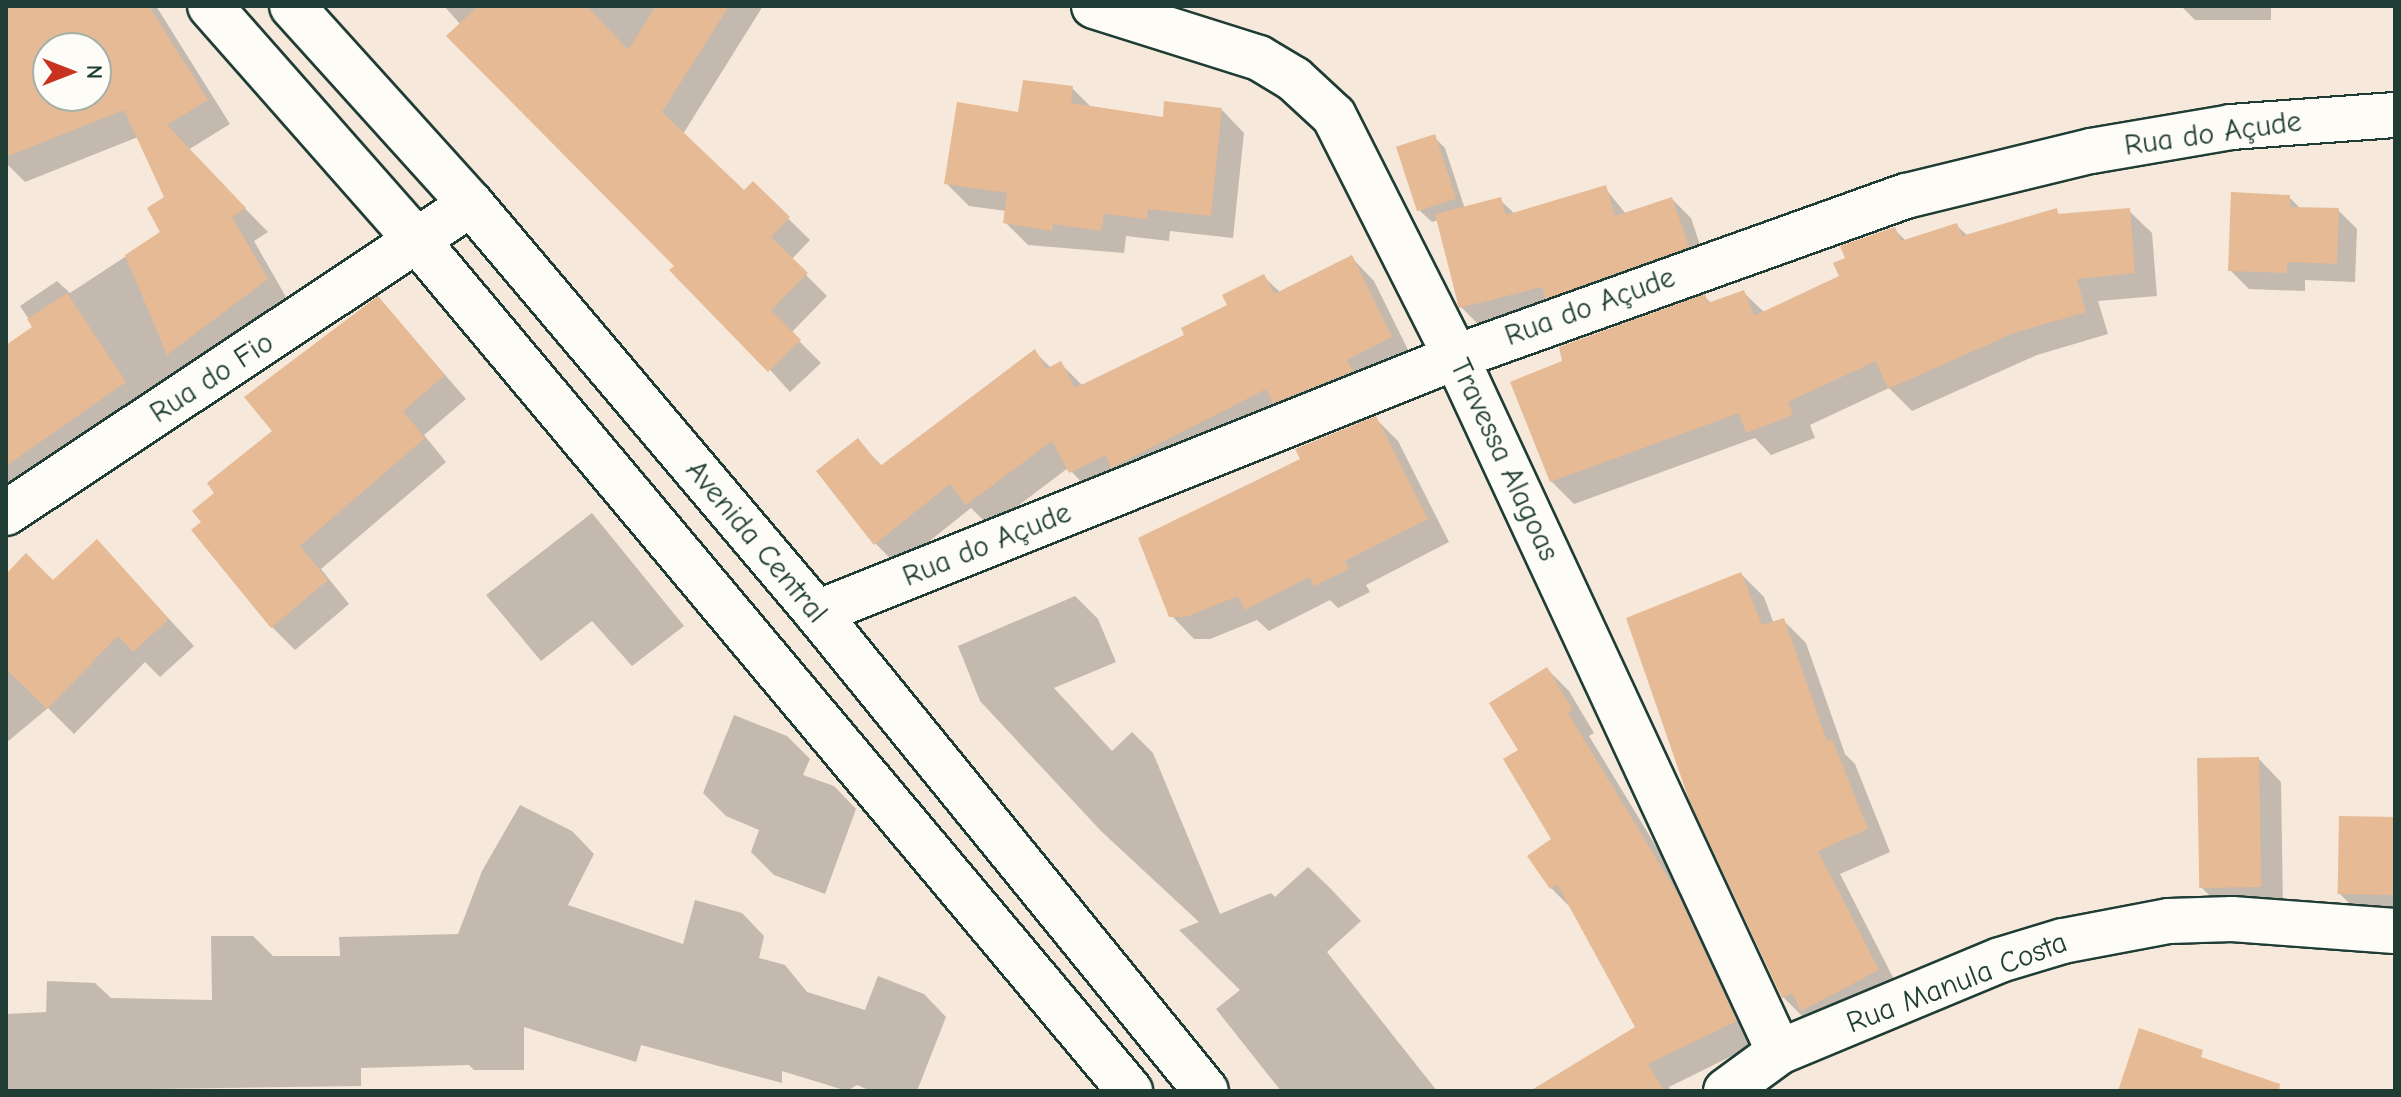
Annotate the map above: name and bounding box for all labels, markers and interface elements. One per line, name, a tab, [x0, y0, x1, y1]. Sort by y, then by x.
north arrow	[32, 32, 112, 112]
text: N	[81, 65, 107, 79]
street label: Rua do Açude	[2122, 104, 2304, 164]
street label: Rua do Açude	[1500, 260, 1680, 354]
street label: Rua do Fio	[143, 325, 281, 431]
street label: Travessa Alagoas	[1441, 353, 1567, 567]
street label: Avenida Central	[678, 453, 834, 631]
street label: Rua do Açude	[897, 495, 1077, 595]
street label: Rua Manula Costa	[1842, 924, 2072, 1042]

